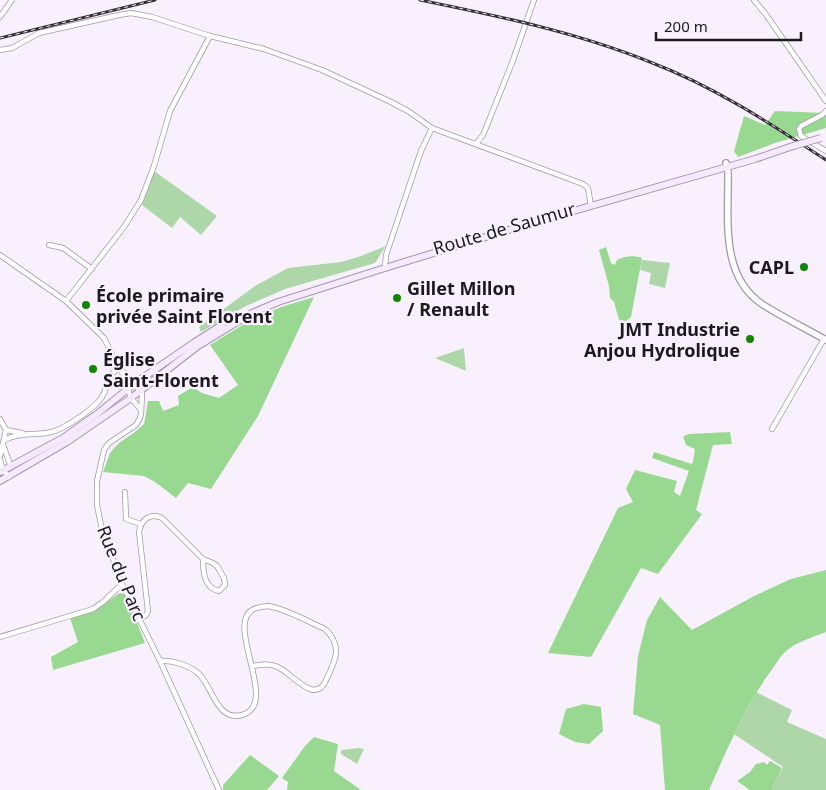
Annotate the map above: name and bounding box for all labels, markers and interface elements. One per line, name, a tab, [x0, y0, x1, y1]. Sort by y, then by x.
scale bar	[656, 10, 801, 42]
text: 200 m	[664, 16, 708, 36]
street label: Route de Saumur	[430, 196, 578, 260]
place label: CAPL	[749, 255, 794, 279]
marker: CAPL	[798, 261, 810, 273]
place label: Gillet Millon / Renault	[407, 276, 515, 321]
place label: École primaire privée Saint Florent	[96, 283, 272, 328]
marker: Gillet Millon / Renault	[391, 292, 403, 304]
marker: École primaire privée Saint Florent	[80, 299, 92, 311]
place label: JMT Industrie Anjou Hydrolique	[584, 317, 740, 362]
marker: JMT Industrie Anjou Hydrolique	[744, 333, 756, 345]
place label: Église Saint-Florent	[103, 347, 219, 392]
marker: Église Saint-Florent	[87, 363, 99, 375]
street label: Rue du Parc	[92, 522, 152, 625]

